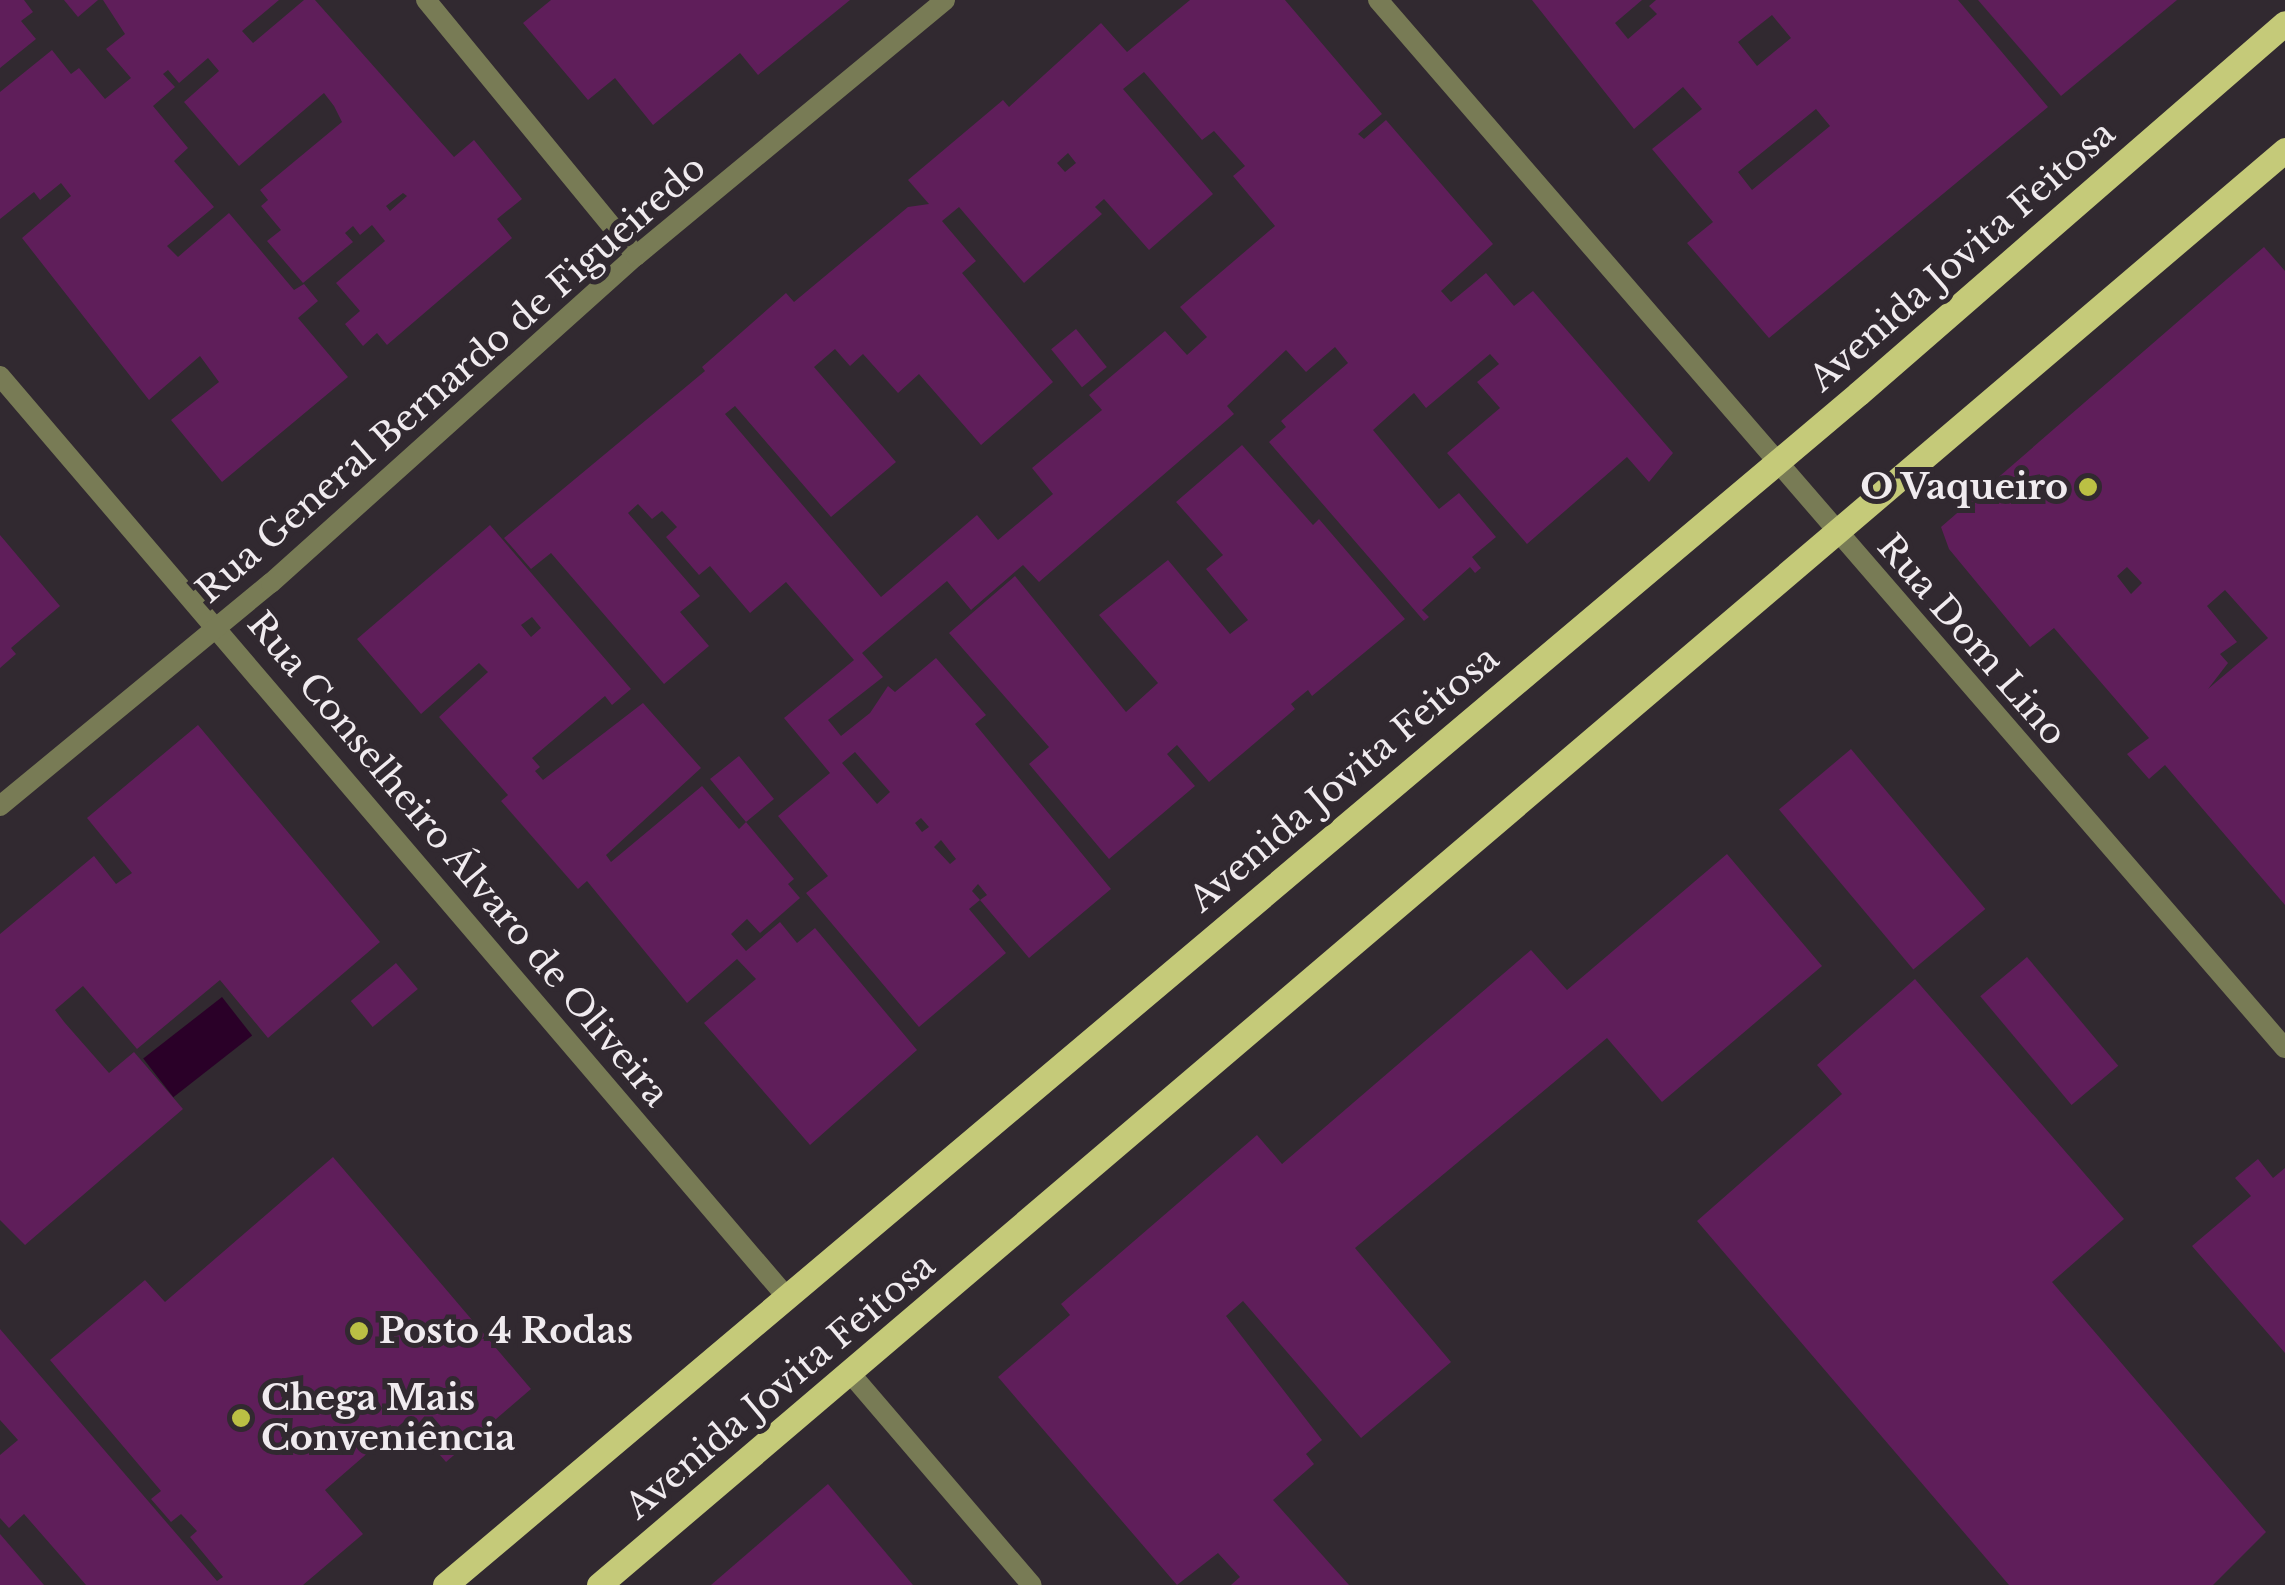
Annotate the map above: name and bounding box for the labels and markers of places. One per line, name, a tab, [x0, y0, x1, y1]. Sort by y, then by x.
place label: O Vaqueiro	[1859, 466, 2068, 508]
marker: O Vaqueiro	[2077, 476, 2099, 498]
place label: Posto 4 Rodas	[379, 1310, 633, 1352]
marker: Posto 4 Rodas	[348, 1320, 370, 1342]
place label: Chega Mais Conveniência	[261, 1377, 515, 1459]
marker: Chega Mais Conveniência	[230, 1407, 252, 1429]

